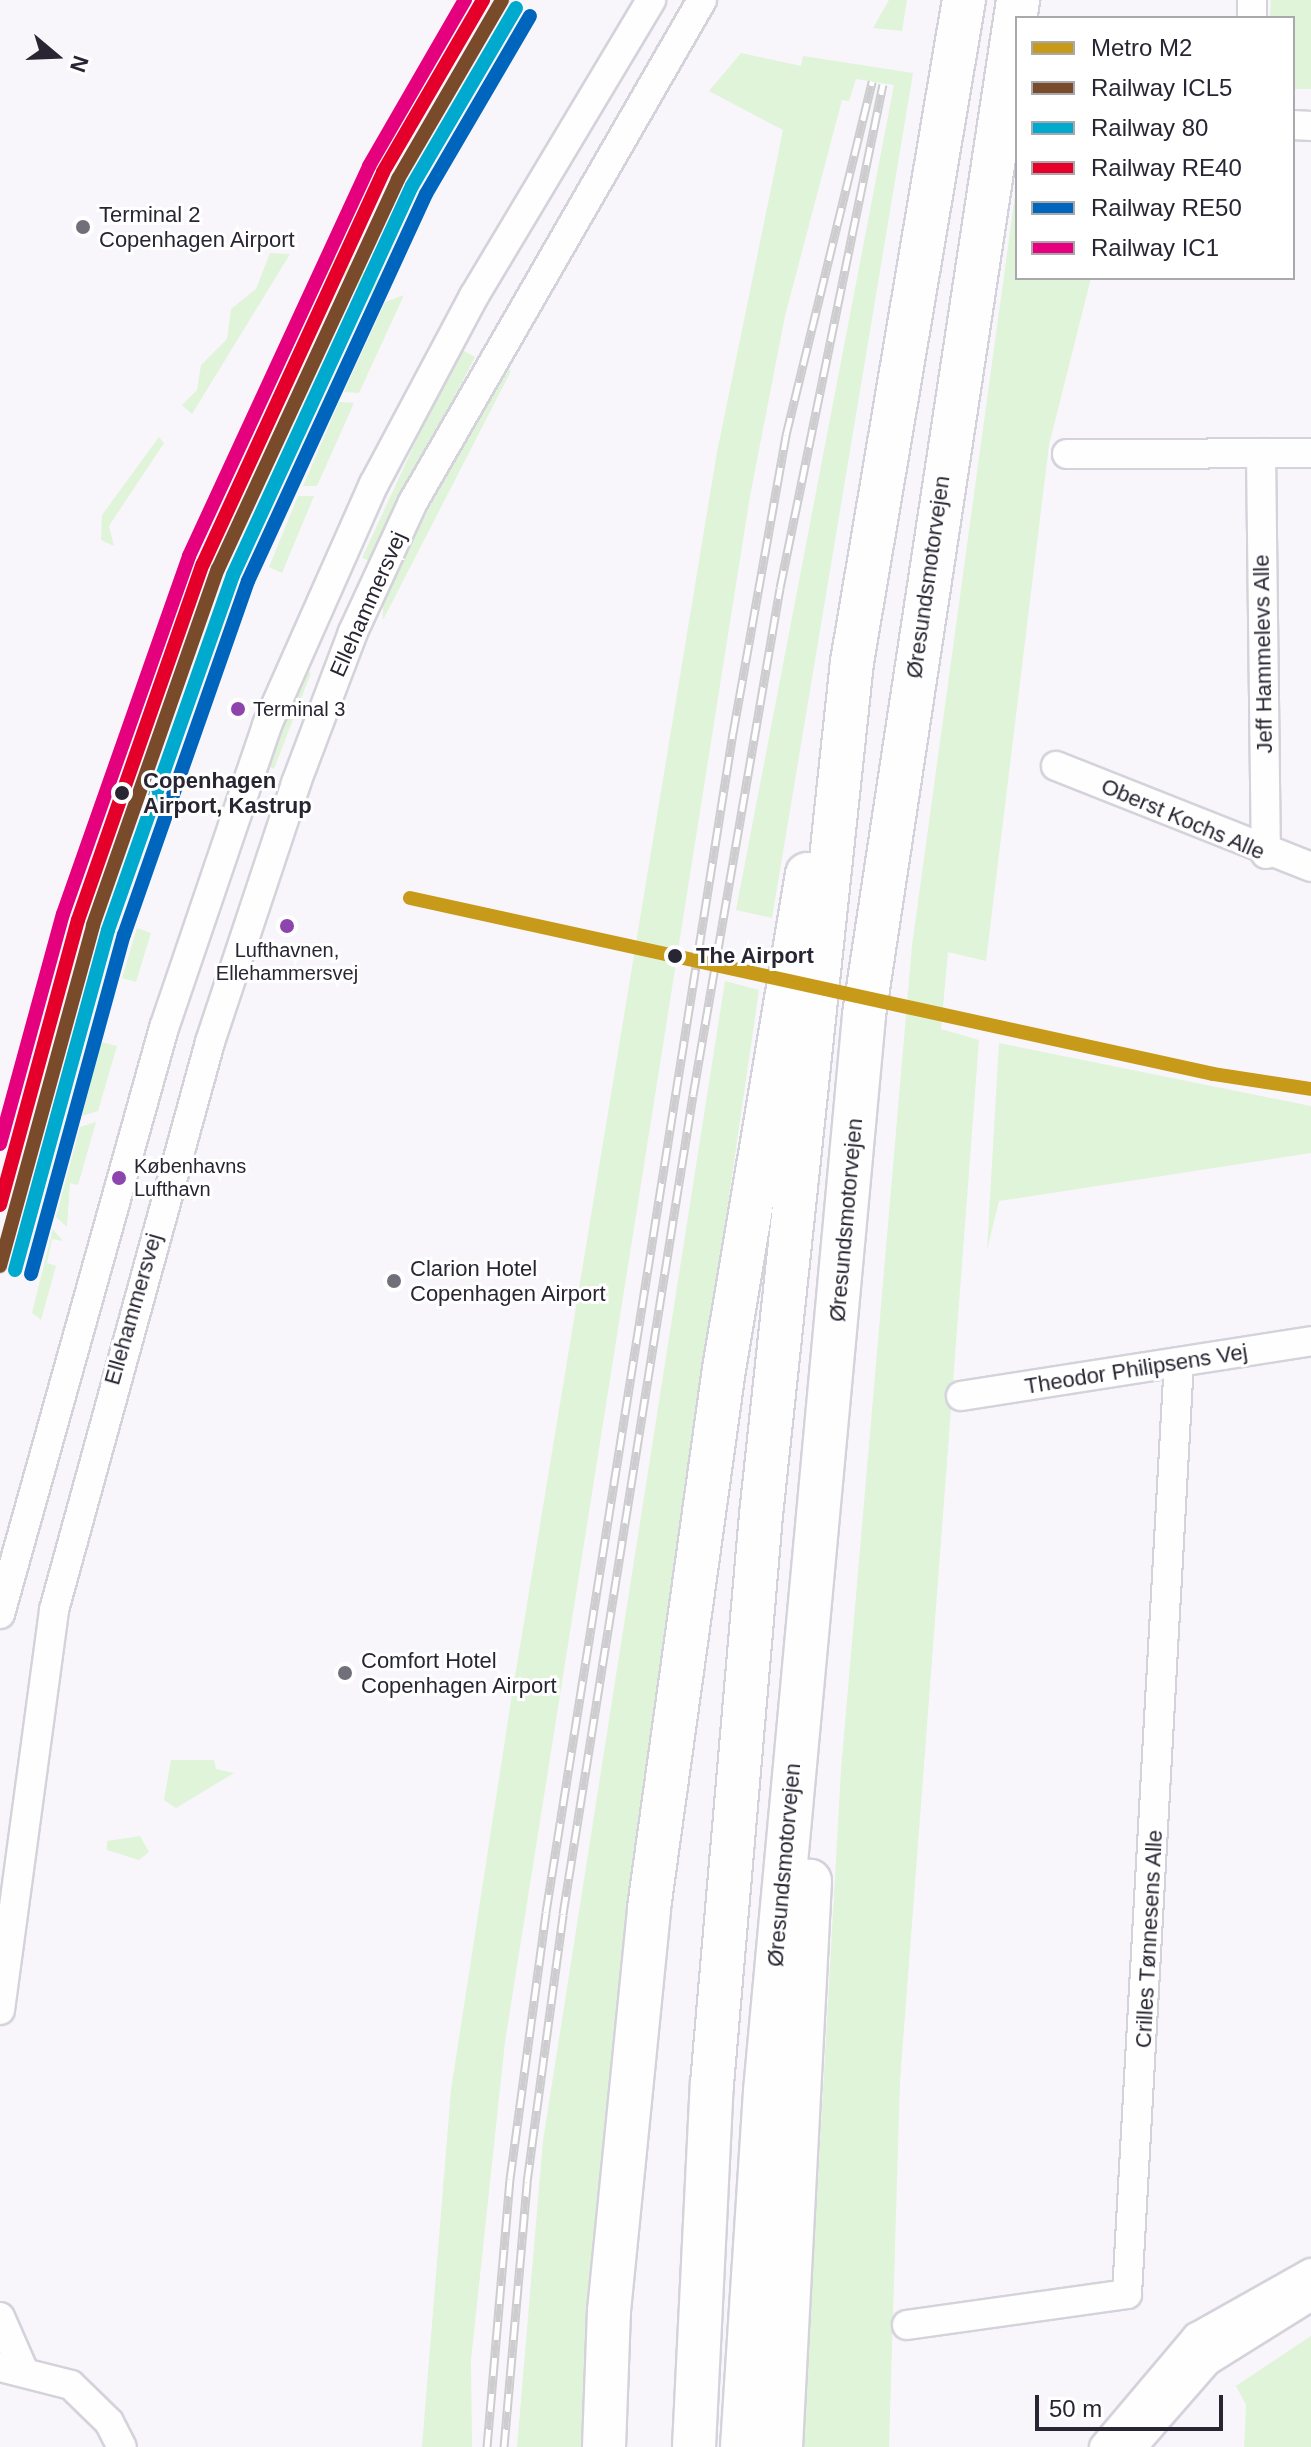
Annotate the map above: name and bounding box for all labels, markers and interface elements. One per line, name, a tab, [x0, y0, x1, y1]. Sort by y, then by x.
north arrow	[16, 16, 96, 96]
legend	[1015, 16, 1295, 280]
text: Metro M2	[1091, 34, 1192, 61]
text: N	[65, 52, 94, 76]
text: Railway ICL5	[1091, 74, 1232, 101]
text: Railway 80	[1091, 114, 1208, 141]
text: Railway RE40	[1091, 154, 1242, 181]
text: Railway RE50	[1091, 194, 1242, 221]
place label: Terminal 2 Copenhagen Airport	[99, 201, 296, 252]
marker: Terminal 2 Copenhagen Airport	[74, 218, 92, 236]
text: Railway IC1	[1091, 234, 1219, 261]
street label: Øresundsmotorvejen	[901, 474, 955, 680]
street label: Ellehammersvej	[324, 527, 412, 681]
street label: Jeff Hammelevs Alle	[1248, 554, 1278, 754]
place label: Terminal 3	[253, 697, 345, 721]
marker: Terminal 3	[230, 701, 246, 717]
place label: Copenhagen Airport, Kastrup	[143, 767, 312, 818]
street label: Oberst Kochs Alle	[1097, 772, 1269, 866]
marker: Copenhagen Airport, Kastrup	[108, 779, 136, 807]
marker: Lufthavnen, Ellehammersvej	[279, 918, 295, 934]
place label: Lufthavnen, Ellehammersvej	[216, 938, 358, 985]
marker: The Airport	[661, 942, 689, 970]
place label: The Airport	[696, 943, 815, 969]
street label: Øresundsmotorvejen	[824, 1117, 868, 1323]
place label: Københavns Lufthavn	[134, 1154, 246, 1201]
marker: Københavns Lufthavn	[111, 1170, 127, 1186]
street label: Ellehammersvej	[99, 1230, 167, 1388]
place label: Clarion Hotel Copenhagen Airport	[410, 1255, 607, 1306]
marker: Clarion Hotel Copenhagen Airport	[385, 1272, 403, 1290]
street label: Theodor Philipsens Vej	[1023, 1338, 1249, 1400]
place label: Comfort Hotel Copenhagen Airport	[361, 1647, 558, 1698]
marker: Comfort Hotel Copenhagen Airport	[336, 1664, 354, 1682]
street label: Øresundsmotorvejen	[762, 1762, 806, 1968]
street label: Crilles Tønnesens Alle	[1130, 1828, 1168, 2050]
scale bar	[1039, 2379, 1227, 2429]
text: 50 m	[1049, 2395, 1102, 2422]

